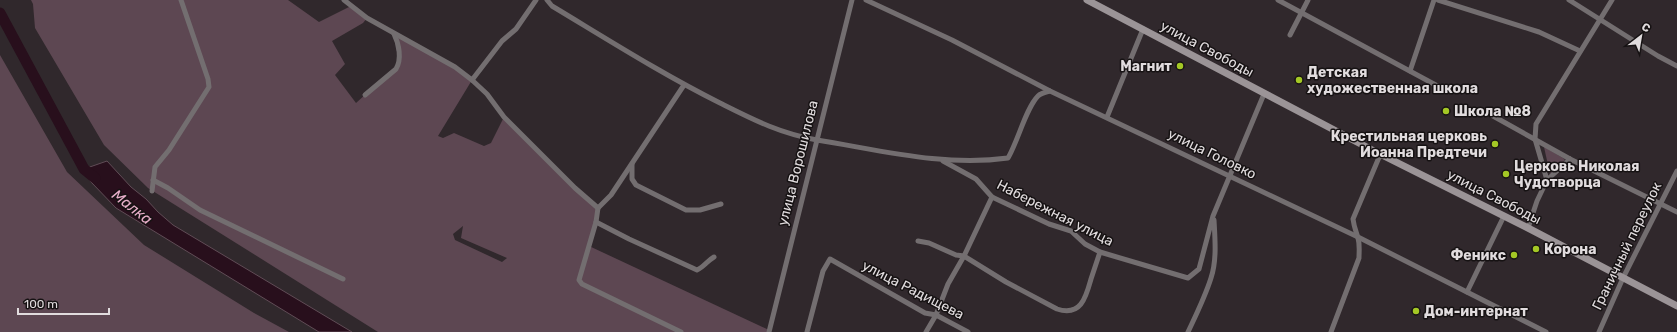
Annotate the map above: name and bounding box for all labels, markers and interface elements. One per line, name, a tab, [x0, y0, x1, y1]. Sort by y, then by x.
north arrow	[1621, 16, 1661, 56]
street label: улица Свободы	[1157, 17, 1257, 81]
text: С	[1639, 20, 1653, 36]
place label: Магнит	[1120, 58, 1172, 75]
marker: Магнит	[1175, 61, 1185, 71]
place label: Детская художественная школа	[1307, 64, 1478, 97]
marker: Детская художественная школа	[1294, 75, 1304, 85]
street label: улица Ворошилова	[774, 98, 822, 228]
place label: Школа №8	[1454, 103, 1531, 120]
marker: Школа №8	[1441, 106, 1451, 116]
street label: улица Головко	[1165, 125, 1259, 183]
place label: Крестильная церковь Иоанна Предтечи	[1331, 128, 1487, 161]
marker: Крестильная церковь Иоанна Предтечи	[1490, 139, 1500, 149]
place label: Церковь Николая Чудотворца	[1514, 158, 1640, 191]
street label: улица Свободы	[1444, 166, 1544, 228]
marker: Церковь Николая Чудотворца	[1501, 169, 1511, 179]
street label: Набережная улица	[994, 176, 1116, 250]
street label: Граничный переулок	[1589, 179, 1666, 313]
water label: Малка	[108, 186, 156, 228]
place label: Корона	[1544, 241, 1597, 258]
marker: Корона	[1531, 244, 1541, 254]
place label: Феникс	[1450, 247, 1506, 264]
marker: Феникс	[1509, 250, 1519, 260]
street label: улица Радищева	[859, 257, 967, 323]
scale bar	[18, 290, 109, 316]
text: 100 m	[24, 297, 58, 311]
place label: Дом-интернат	[1424, 303, 1528, 320]
marker: Дом-интернат	[1411, 306, 1421, 316]

